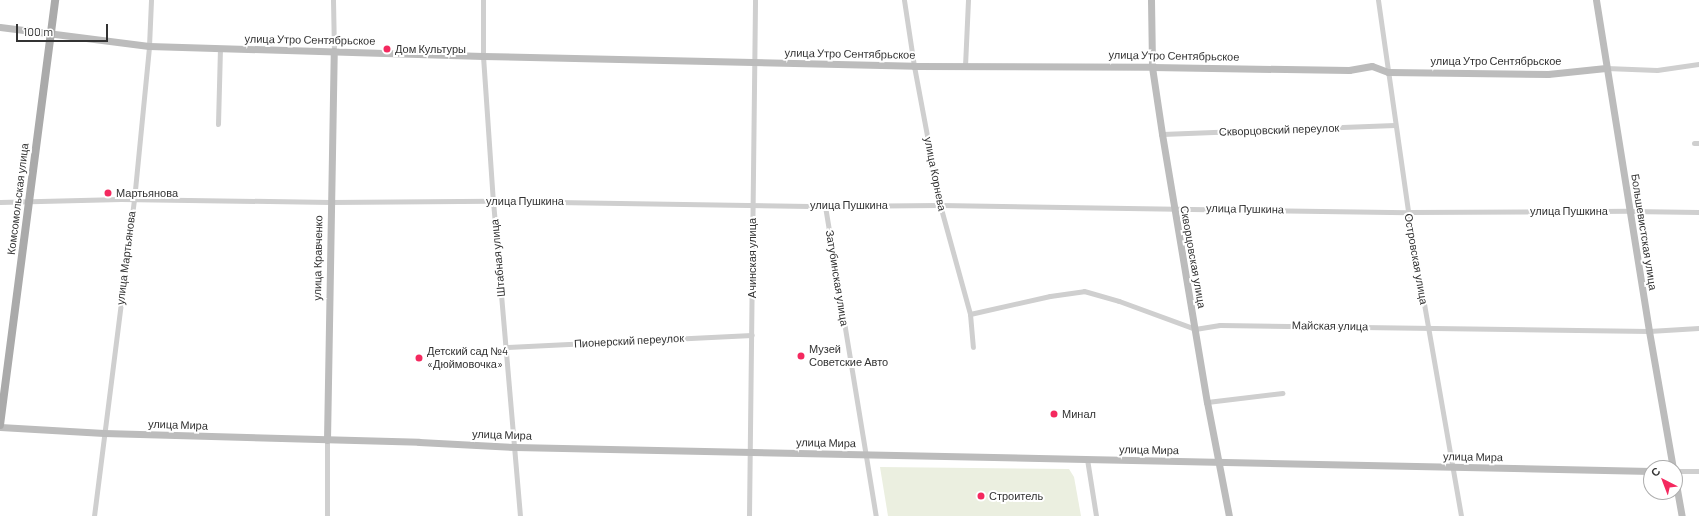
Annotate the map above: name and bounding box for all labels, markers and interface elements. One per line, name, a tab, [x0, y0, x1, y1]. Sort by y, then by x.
scale bar	[18, 16, 110, 42]
text: 100 m	[23, 24, 53, 38]
street label: улица Утро Сентябрьское	[244, 32, 376, 48]
place label: Дом Культуры	[395, 42, 466, 56]
marker: Дом Культуры	[382, 44, 392, 54]
street label: улица Утро Сентябрьское	[784, 46, 916, 62]
street label: улица Утро Сентябрьское	[1108, 48, 1240, 64]
street label: улица Утро Сентябрьское	[1431, 54, 1561, 68]
street label: Скворцовский переулок	[1219, 121, 1339, 139]
street label: улица Корнева	[921, 136, 949, 212]
street label: Комсомольская улица	[5, 142, 31, 256]
street label: Большевистская улица	[1628, 173, 1660, 291]
place label: Мартьянова	[116, 186, 178, 200]
marker: Мартьянова	[103, 188, 113, 198]
street label: улица Пушкина	[486, 194, 564, 208]
street label: улица Пушкина	[810, 198, 888, 212]
street label: улица Пушкина	[1206, 202, 1284, 216]
street label: улица Пушкина	[1530, 204, 1608, 218]
street label: Скворцовская улица	[1177, 205, 1209, 309]
street label: улица Мартьянова	[114, 210, 138, 306]
street label: Островская улица	[1402, 212, 1430, 306]
street label: улица Кравченко	[311, 215, 325, 301]
street label: Ачинская улица	[745, 218, 759, 298]
street label: Штабная улица	[488, 219, 508, 297]
street label: Затубинская улица	[823, 229, 851, 327]
street label: Майская улица	[1292, 319, 1368, 333]
street label: Пионерский переулок	[574, 332, 684, 350]
place label: Музей Советские Авто	[809, 343, 888, 369]
place label: Детский сад №4 «Дюймовочка»	[427, 345, 508, 371]
marker: Музей Советские Авто	[796, 351, 806, 361]
marker: Детский сад №4 «Дюймовочка»	[414, 353, 424, 363]
place label: Минал	[1062, 407, 1096, 421]
marker: Минал	[1049, 409, 1059, 419]
street label: улица Мира	[148, 417, 208, 433]
street label: улица Мира	[472, 427, 532, 443]
street label: улица Мира	[796, 436, 856, 450]
street label: улица Мира	[1119, 443, 1179, 457]
street label: улица Мира	[1443, 450, 1503, 464]
north arrow	[1643, 460, 1683, 500]
text: С	[1648, 464, 1663, 479]
place label: Строитель	[989, 489, 1043, 503]
marker: Строитель	[976, 491, 986, 501]

